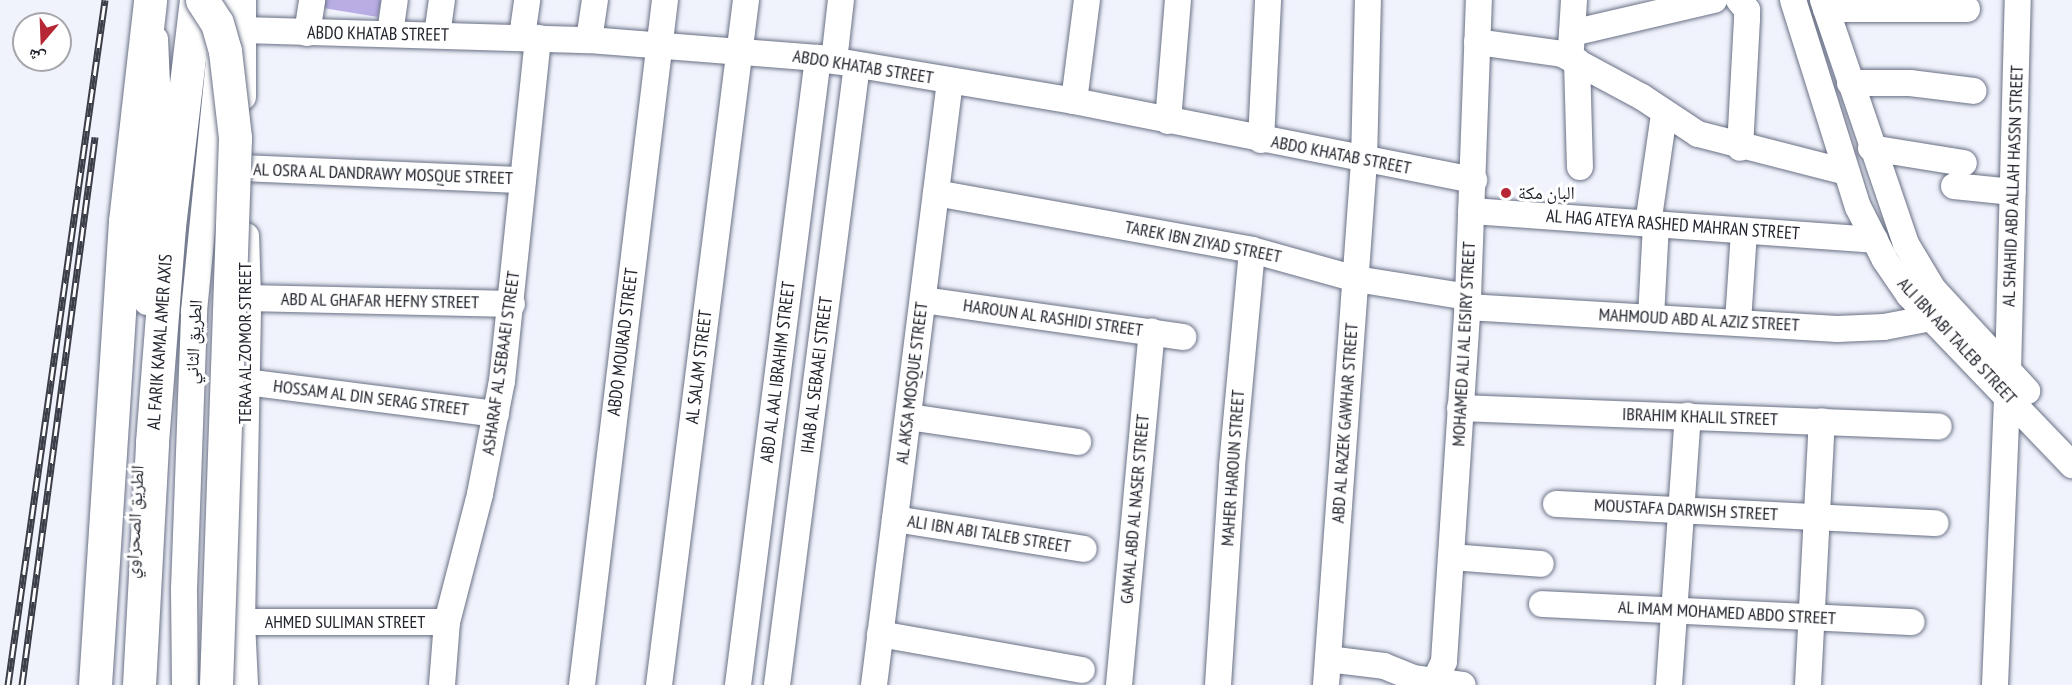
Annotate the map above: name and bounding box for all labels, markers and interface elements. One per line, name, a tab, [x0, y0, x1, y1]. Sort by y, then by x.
north arrow	[12, 12, 72, 72]
street label: ABDO KHATAB STREET	[307, 22, 449, 46]
text: ش	[26, 45, 48, 69]
street label: ABDO KHATAB STREET	[791, 45, 935, 89]
street label: AL SHAHID ABD ALLAH HASSN STREET	[1998, 64, 2028, 308]
street label: ABDO KHATAB STREET	[1269, 131, 1413, 179]
street label: AL OSRA AL DANDRAWY MOSQUE STREET	[252, 159, 514, 189]
place label: البان مكة	[1518, 182, 1575, 204]
marker: البان مكة	[1499, 186, 1513, 200]
street label: AL HAG ATEYA RASHED MAHRAN STREET	[1545, 205, 1801, 245]
street label: TAREK IBN ZIYAD STREET	[1123, 216, 1283, 268]
street label: MOHAMED ALI AL EISIRY STREET	[1448, 240, 1480, 448]
street label: AL FARIK KAMAL AMER AXIS	[143, 252, 177, 432]
street label: TERAA AL ZOMOR STREET	[234, 261, 256, 425]
street label: ABDO MOURAD STREET	[603, 267, 643, 417]
street label: ASHARAF AL SEBAAEI STREET	[477, 269, 525, 457]
street label: ALI IBN ABI TALEB STREET	[1892, 273, 2022, 409]
street label: ABD AL AAL IBRAHIM STREET	[756, 279, 800, 465]
street label: ABD AL GHAFAR HEFNY STREET	[280, 288, 480, 314]
street label: IHAB AL SEBAAEI STREET	[797, 295, 837, 455]
street label: HAROUN AL RASHIDI STREET	[961, 295, 1145, 341]
street label: الطريق الثاني	[181, 299, 207, 385]
street label: AL AKSA MOSQUE STREET	[891, 300, 933, 466]
street label: MAHMOUD ABD AL AZIZ STREET	[1597, 304, 1801, 336]
street label: AL SALAM STREET	[681, 308, 717, 426]
street label: ABD AL RAZEK GAWHAR STREET	[1327, 321, 1363, 525]
street label: HOSSAM AL DIN SERAG STREET	[271, 375, 471, 421]
street label: MAHER HAROUN STREET	[1217, 389, 1249, 547]
street label: IBRAHIM KHALIL STREET	[1621, 403, 1779, 431]
street label: GAMAL ABD AL NASER STREET	[1116, 412, 1154, 606]
street label: الطريق الصحراوي	[121, 465, 149, 579]
street label: MOUSTAFA DARWISH STREET	[1593, 494, 1779, 526]
street label: ALI IBN ABI TALEB STREET	[905, 510, 1073, 558]
street label: AL IMAM MOHAMED ABDO STREET	[1617, 596, 1837, 630]
street label: AHMED SULIMAN STREET	[265, 611, 425, 633]

